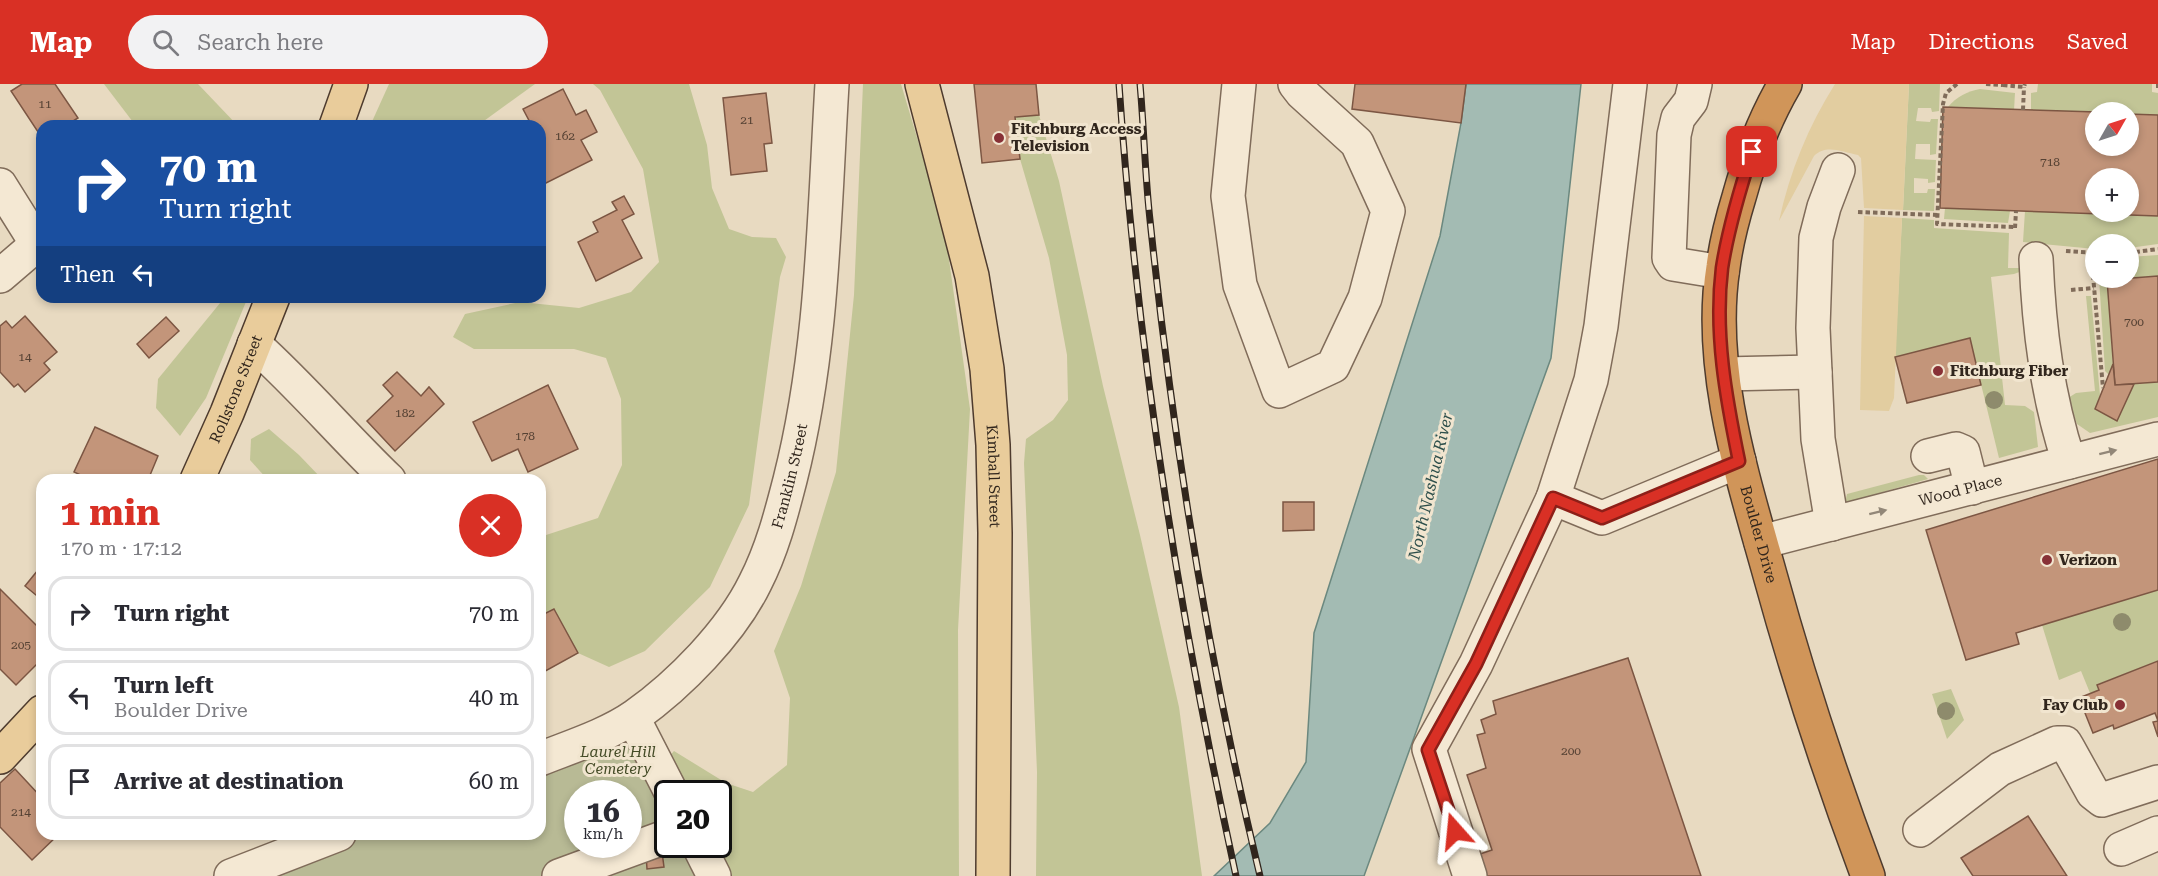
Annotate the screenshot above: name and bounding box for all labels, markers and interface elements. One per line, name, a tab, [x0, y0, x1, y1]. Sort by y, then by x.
search box	[128, 15, 548, 69]
text: Map	[30, 26, 92, 59]
icon: search	[149, 26, 182, 59]
text: Search here	[197, 30, 323, 55]
text: Map	[1851, 30, 1895, 54]
text: Directions	[1928, 30, 2034, 54]
text: Saved	[2067, 30, 2128, 54]
house number: 11	[38, 97, 52, 111]
north arrow	[2085, 102, 2139, 156]
map controls	[2085, 102, 2139, 288]
house number: 21	[740, 113, 754, 127]
place label: Fitchburg Access Television	[1011, 120, 1142, 155]
pin	[1726, 126, 1777, 177]
house number: 162	[555, 129, 575, 143]
marker: Fitchburg Access Television	[992, 131, 1006, 145]
icon: arrive	[1735, 135, 1768, 168]
text: 70 m	[159, 143, 257, 192]
icon: right	[60, 144, 138, 222]
house number: 718	[2040, 155, 2060, 169]
button: +	[2085, 168, 2139, 222]
text: Turn right	[159, 193, 292, 225]
button: −	[2085, 234, 2139, 288]
icon: left	[127, 258, 160, 291]
text: Then	[60, 262, 115, 287]
house number: 700	[2124, 315, 2144, 329]
street label: Rollstone Street	[206, 332, 266, 446]
house number: 14	[18, 350, 32, 364]
place label: Fitchburg Fiber	[1950, 362, 2069, 380]
marker: Fitchburg Fiber	[1931, 364, 1945, 378]
house number: 182	[395, 406, 415, 420]
water label: North Nashua River	[1404, 411, 1457, 562]
street label: Franklin Street	[768, 422, 811, 531]
street label: Kimball Street	[982, 424, 1004, 528]
house number: 178	[515, 429, 535, 443]
one-way arrow	[2098, 446, 2117, 456]
street label: Wood Place	[1917, 471, 2004, 510]
street label: Boulder Drive	[1736, 484, 1781, 585]
text: 1 min	[60, 492, 160, 534]
button: close	[459, 494, 522, 557]
one-way arrow	[1869, 507, 1888, 517]
text: 170 m · 17:12	[60, 536, 182, 560]
place label: Verizon	[2059, 551, 2117, 569]
marker: Verizon	[2040, 553, 2054, 567]
icon: right	[63, 597, 96, 630]
text: Turn right	[114, 601, 229, 626]
text: 70 m	[469, 601, 519, 626]
house number: 205	[11, 638, 31, 652]
text: Turn left	[114, 673, 214, 698]
icon: left	[63, 681, 96, 714]
text: 40 m	[469, 685, 519, 710]
place label: Fay Club	[2043, 696, 2108, 714]
text: Boulder Drive	[114, 698, 248, 722]
marker: Fay Club	[2113, 698, 2127, 712]
park label: Laurel Hill Cemetery	[579, 743, 656, 778]
house number: 200	[1561, 744, 1581, 758]
icon: arrive	[63, 765, 96, 798]
text: Arrive at destination	[114, 769, 343, 794]
text: 60 m	[469, 769, 519, 794]
speed limit sign: 20	[654, 780, 732, 858]
text: 16	[586, 794, 620, 829]
position arrow	[1423, 799, 1487, 863]
house number: 214	[11, 805, 31, 819]
text: km/h	[583, 825, 623, 843]

